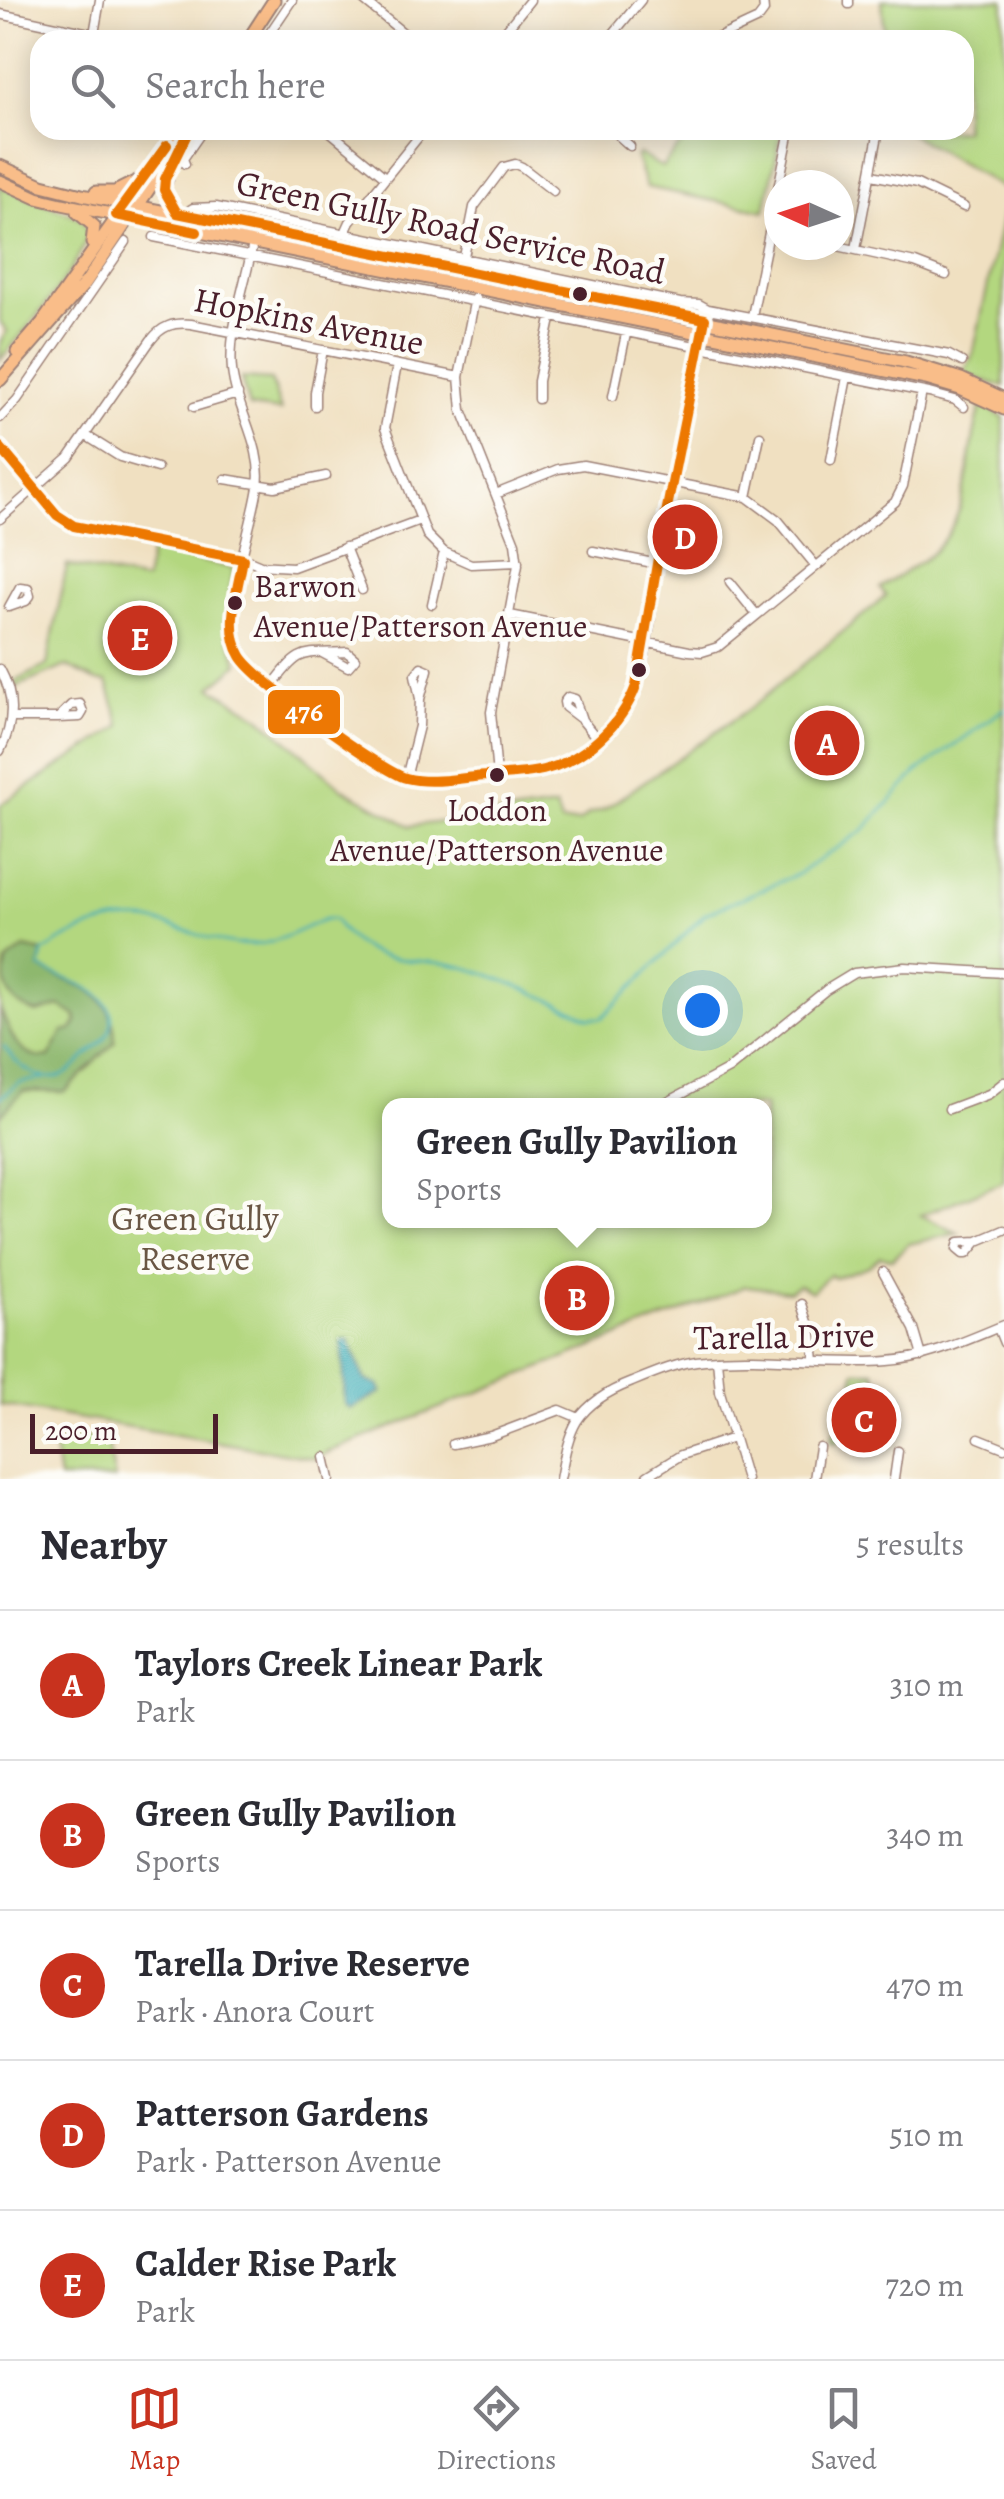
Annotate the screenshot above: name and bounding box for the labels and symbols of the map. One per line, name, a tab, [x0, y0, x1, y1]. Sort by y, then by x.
street label: Green Gully Road Service Road	[232, 158, 670, 296]
north arrow	[764, 170, 854, 260]
street label: Hopkins Avenue	[190, 275, 428, 367]
unlabelled marker	[570, 284, 590, 304]
pin: D	[652, 500, 718, 574]
place label: Barwon Avenue/Patterson Avenue	[253, 564, 587, 648]
marker: Barwon Avenue/Patterson Avenue	[225, 593, 245, 613]
pin: E	[108, 600, 172, 676]
unlabelled marker	[629, 660, 649, 680]
line badge: 476	[266, 688, 342, 736]
text: 476	[285, 693, 323, 731]
pin: A	[794, 706, 860, 780]
marker: Loddon Avenue/Patterson Avenue	[487, 765, 507, 785]
place label: Loddon Avenue/Patterson Avenue	[329, 788, 664, 872]
your location	[677, 985, 728, 1036]
park label: Green Gully Reserve	[111, 1194, 279, 1282]
pin: B	[544, 1260, 610, 1336]
street label: Tarella Drive	[693, 1310, 875, 1362]
pin: C	[832, 1382, 896, 1458]
scale bar	[30, 1409, 218, 1454]

